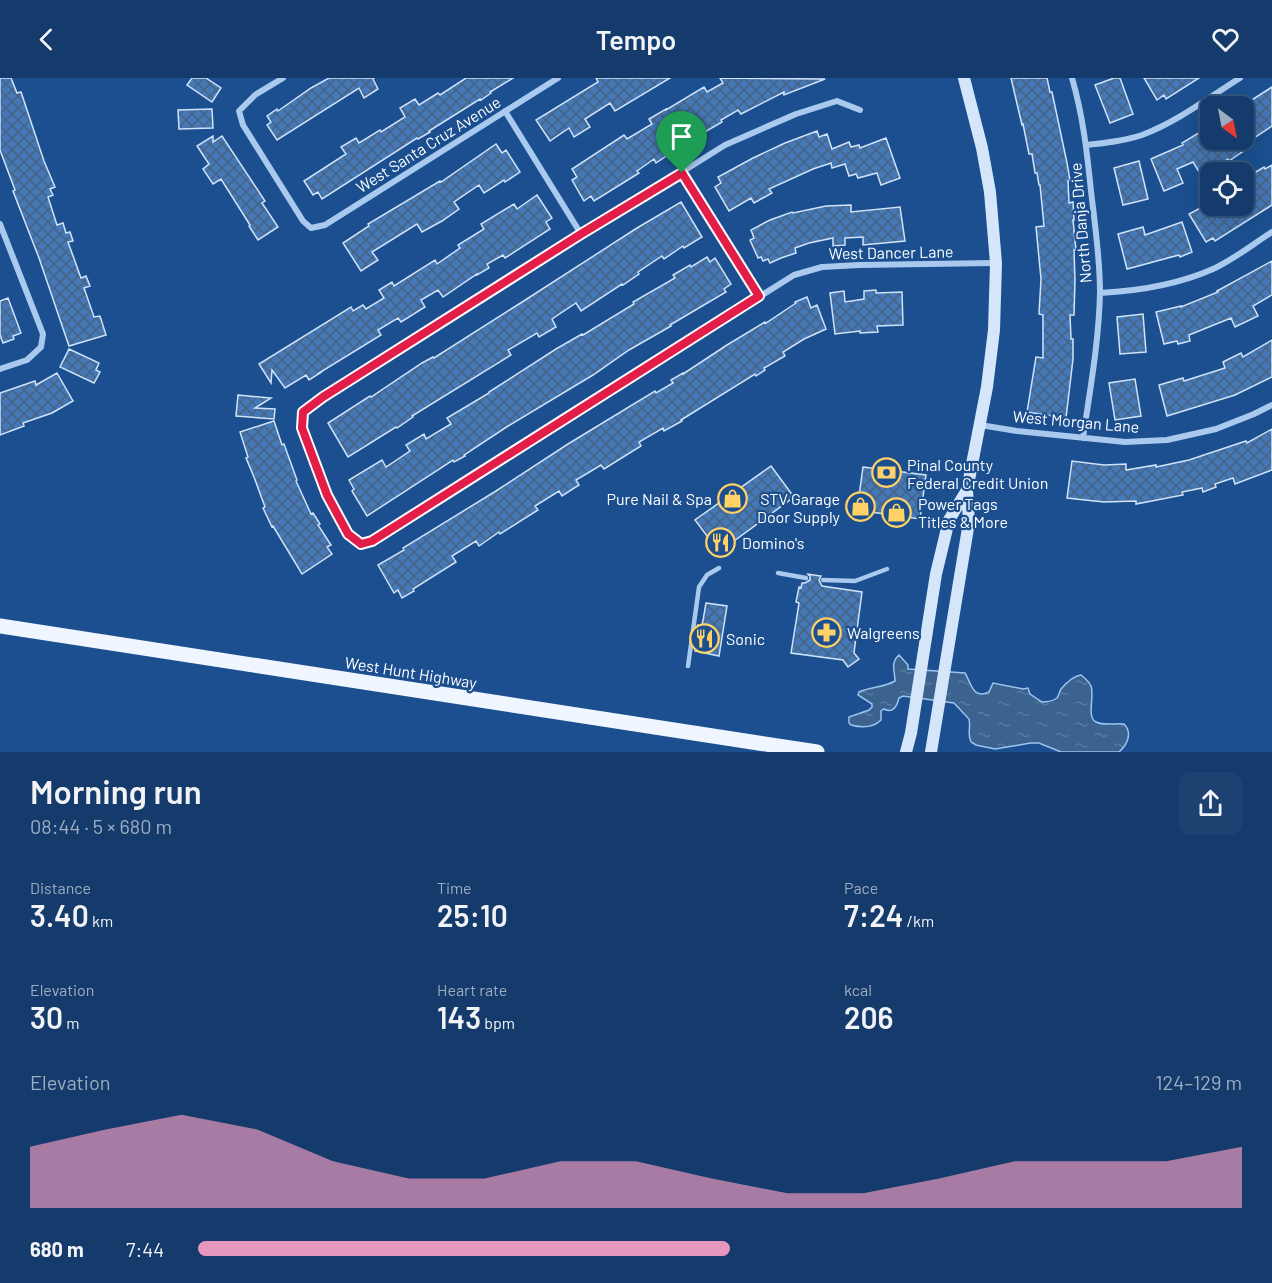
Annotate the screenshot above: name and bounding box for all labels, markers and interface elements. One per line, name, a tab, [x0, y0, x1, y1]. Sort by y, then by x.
icon: back	[30, 23, 63, 56]
text: Tempo	[596, 23, 676, 55]
icon: heart	[1209, 23, 1242, 56]
street label: West Santa Cruz Avenue	[352, 92, 504, 196]
north arrow	[1200, 96, 1254, 150]
map controls	[1200, 96, 1254, 216]
pin	[656, 111, 707, 173]
icon: arrive	[665, 120, 698, 153]
street label: North Danja Drive	[1065, 162, 1095, 284]
button: locate	[1200, 162, 1254, 216]
street label: West Dancer Lane	[828, 241, 954, 263]
street label: West Morgan Lane	[1012, 406, 1140, 436]
place label: Pinal County Federal Credit Union	[907, 455, 1048, 492]
bank icon: Pinal County Federal Credit Union	[870, 457, 902, 489]
shop icon: Pure Nail & Spa	[717, 482, 749, 514]
place label: Pure Nail & Spa	[606, 489, 712, 508]
place label: STV Garage Door Supply	[757, 489, 841, 526]
shop icon: STV Garage Door Supply	[845, 491, 877, 523]
place label: Power Tags Titles & More	[918, 494, 1008, 531]
shop icon: Power Tags Titles & More	[881, 496, 913, 528]
restaurant icon: Domino's	[705, 526, 737, 558]
place label: Domino's	[742, 533, 804, 552]
pharmacy icon: Walgreens	[810, 616, 842, 648]
restaurant icon: Sonic	[689, 622, 721, 654]
place label: Walgreens	[847, 623, 920, 642]
place label: Sonic	[726, 629, 765, 648]
street label: West Hunt Highway	[344, 652, 479, 692]
text: Morning run	[30, 771, 202, 811]
button: share	[1179, 772, 1242, 835]
text: 08:44 · 5 × 680 m	[30, 814, 172, 838]
text: Distance	[30, 878, 91, 897]
text: Time	[437, 878, 472, 897]
text: Pace	[844, 878, 878, 897]
text: 3.40	[30, 897, 89, 933]
text: 25:10	[437, 897, 508, 933]
text: 7:24	[844, 897, 903, 933]
text: km	[89, 911, 113, 930]
text: /km	[903, 911, 934, 930]
text: Elevation	[30, 980, 94, 999]
text: Heart rate	[437, 980, 507, 999]
text: kcal	[844, 980, 872, 999]
text: 30	[30, 999, 63, 1035]
text: 143	[437, 999, 481, 1035]
text: 206	[844, 999, 893, 1035]
text: m	[63, 1013, 79, 1032]
text: bpm	[481, 1013, 515, 1032]
text: Elevation	[30, 1070, 111, 1094]
text: 124–129 m	[1156, 1070, 1242, 1094]
text: 680 m	[30, 1237, 84, 1261]
text: 7:44	[126, 1237, 164, 1261]

